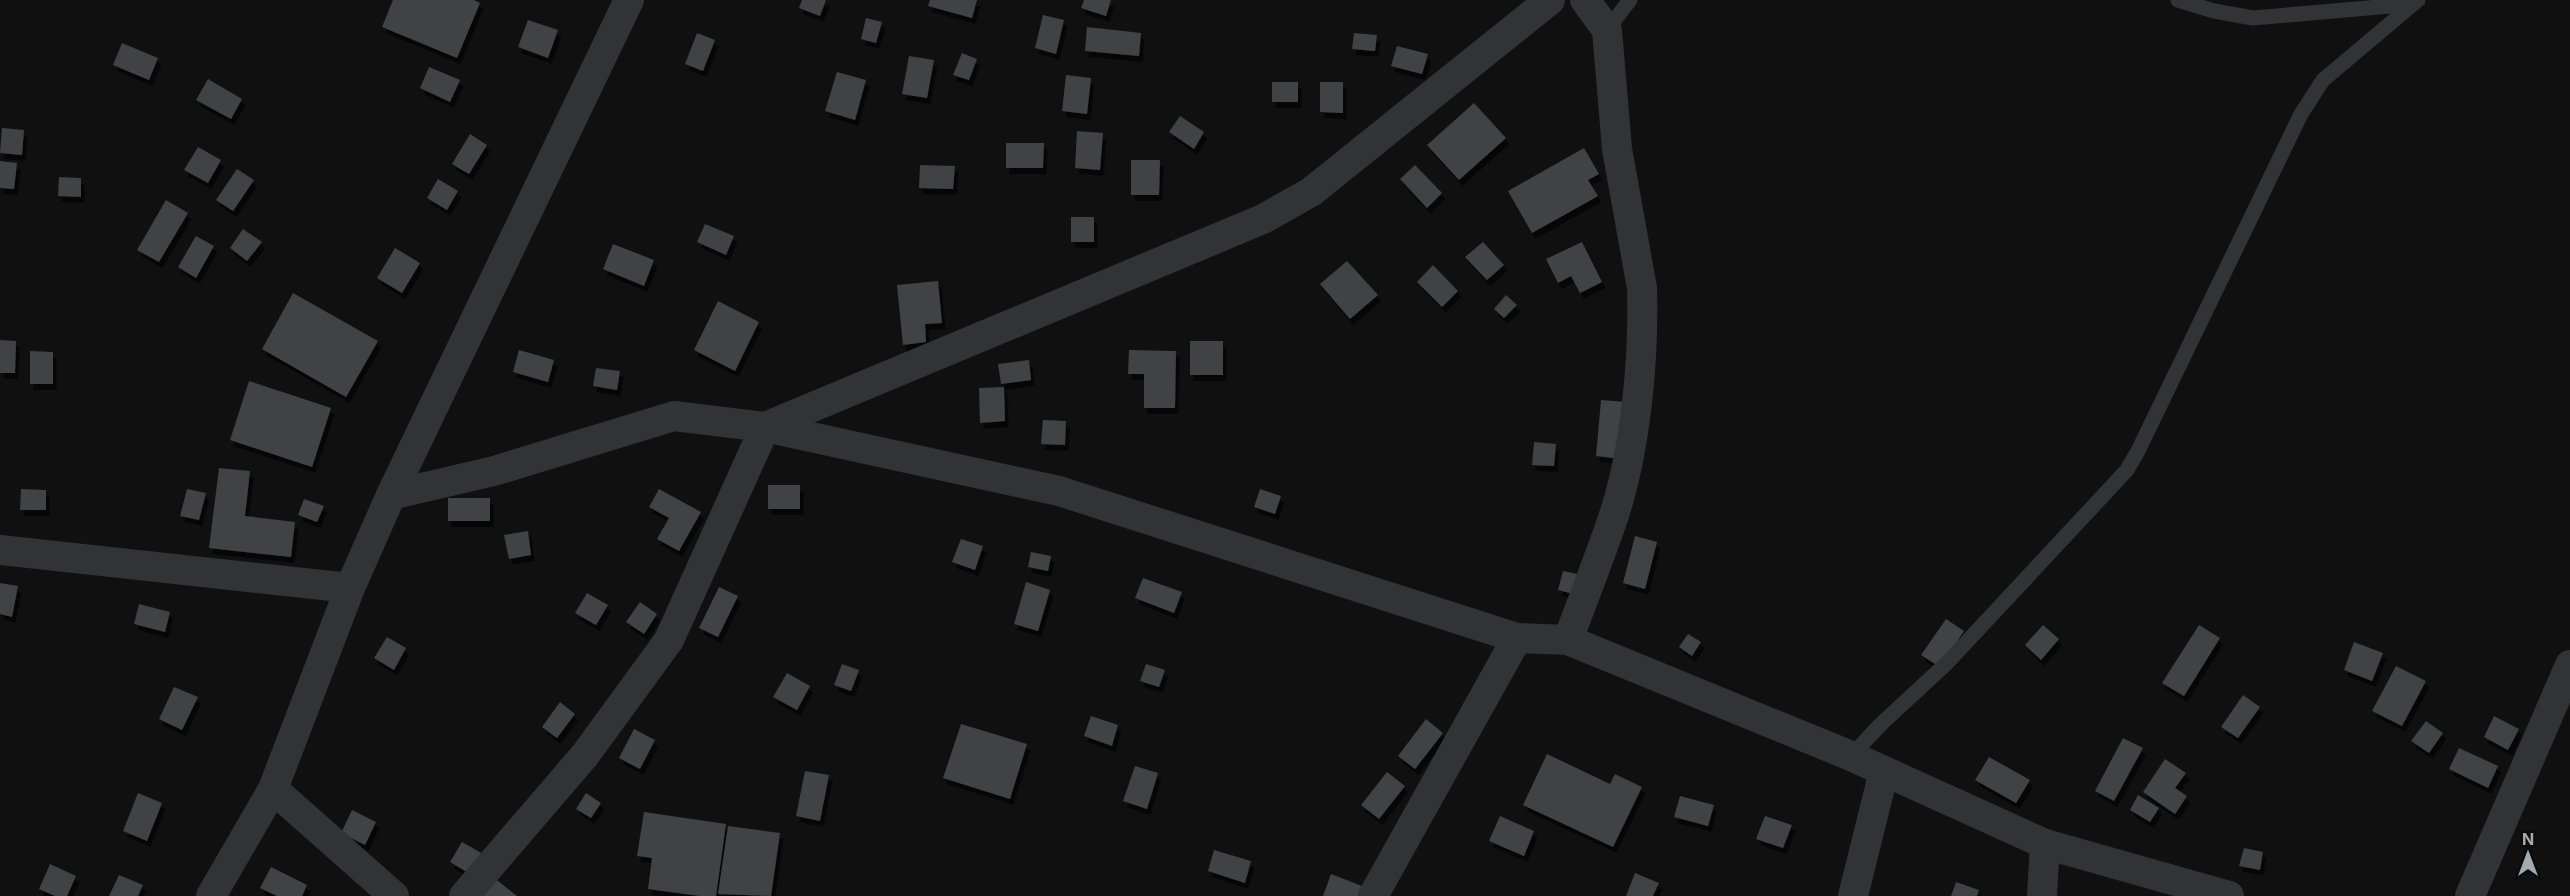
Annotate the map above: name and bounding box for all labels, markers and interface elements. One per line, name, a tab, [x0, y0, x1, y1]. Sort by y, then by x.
north arrow	[2498, 824, 2558, 884]
text: N	[2522, 829, 2534, 849]

